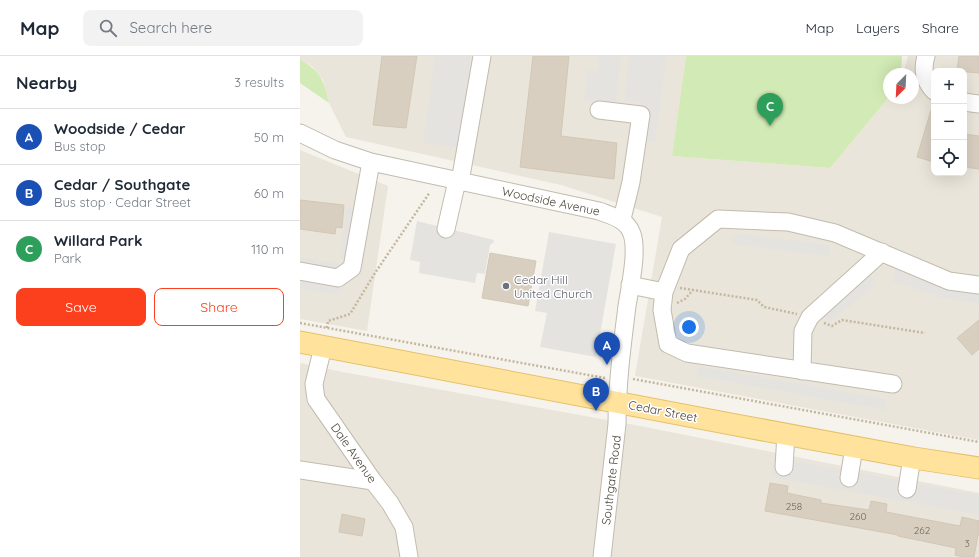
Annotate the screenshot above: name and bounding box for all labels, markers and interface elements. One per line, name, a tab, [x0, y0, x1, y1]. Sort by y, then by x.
search box	[83, 10, 363, 46]
text: Map	[20, 16, 59, 40]
icon: search	[97, 17, 119, 39]
text: Search here	[129, 18, 212, 37]
text: Map	[805, 19, 834, 37]
text: Layers	[856, 19, 900, 37]
text: Share	[922, 19, 959, 37]
north arrow	[883, 68, 919, 104]
map controls	[931, 68, 967, 176]
button: +	[931, 68, 967, 104]
text: Nearby	[16, 72, 77, 93]
text: 3 results	[234, 74, 284, 90]
pin: C	[757, 93, 783, 126]
button: −	[931, 104, 967, 140]
text: Woodside / Cedar	[54, 119, 186, 138]
text: A	[25, 129, 33, 145]
text: 50 m	[254, 129, 284, 145]
text: Bus stop	[54, 138, 106, 154]
button: locate	[931, 140, 967, 176]
text: Cedar / Southgate	[54, 175, 190, 194]
street label: Woodside Avenue	[501, 183, 602, 219]
text: B	[25, 185, 33, 201]
text: 60 m	[254, 185, 284, 201]
text: Bus stop · Cedar Street	[54, 194, 191, 210]
text: Willard Park	[54, 231, 142, 250]
text: C	[25, 241, 33, 257]
text: 110 m	[251, 241, 284, 257]
text: Park	[54, 250, 82, 266]
place label: Cedar Hill United Church	[514, 272, 592, 301]
marker: Cedar Hill United Church	[501, 281, 511, 291]
button: Save	[16, 288, 146, 326]
button: Share	[154, 288, 284, 326]
your location	[679, 317, 699, 337]
pin: A	[594, 332, 620, 365]
pin: B	[583, 378, 609, 411]
street label: Cedar Street	[627, 397, 699, 425]
street label: Dale Avenue	[328, 420, 380, 486]
street label: Southgate Road	[598, 434, 624, 526]
house number: 258	[786, 500, 802, 513]
house number: 260	[850, 510, 866, 523]
house number: 262	[914, 524, 931, 537]
house number: 3	[964, 537, 970, 550]

